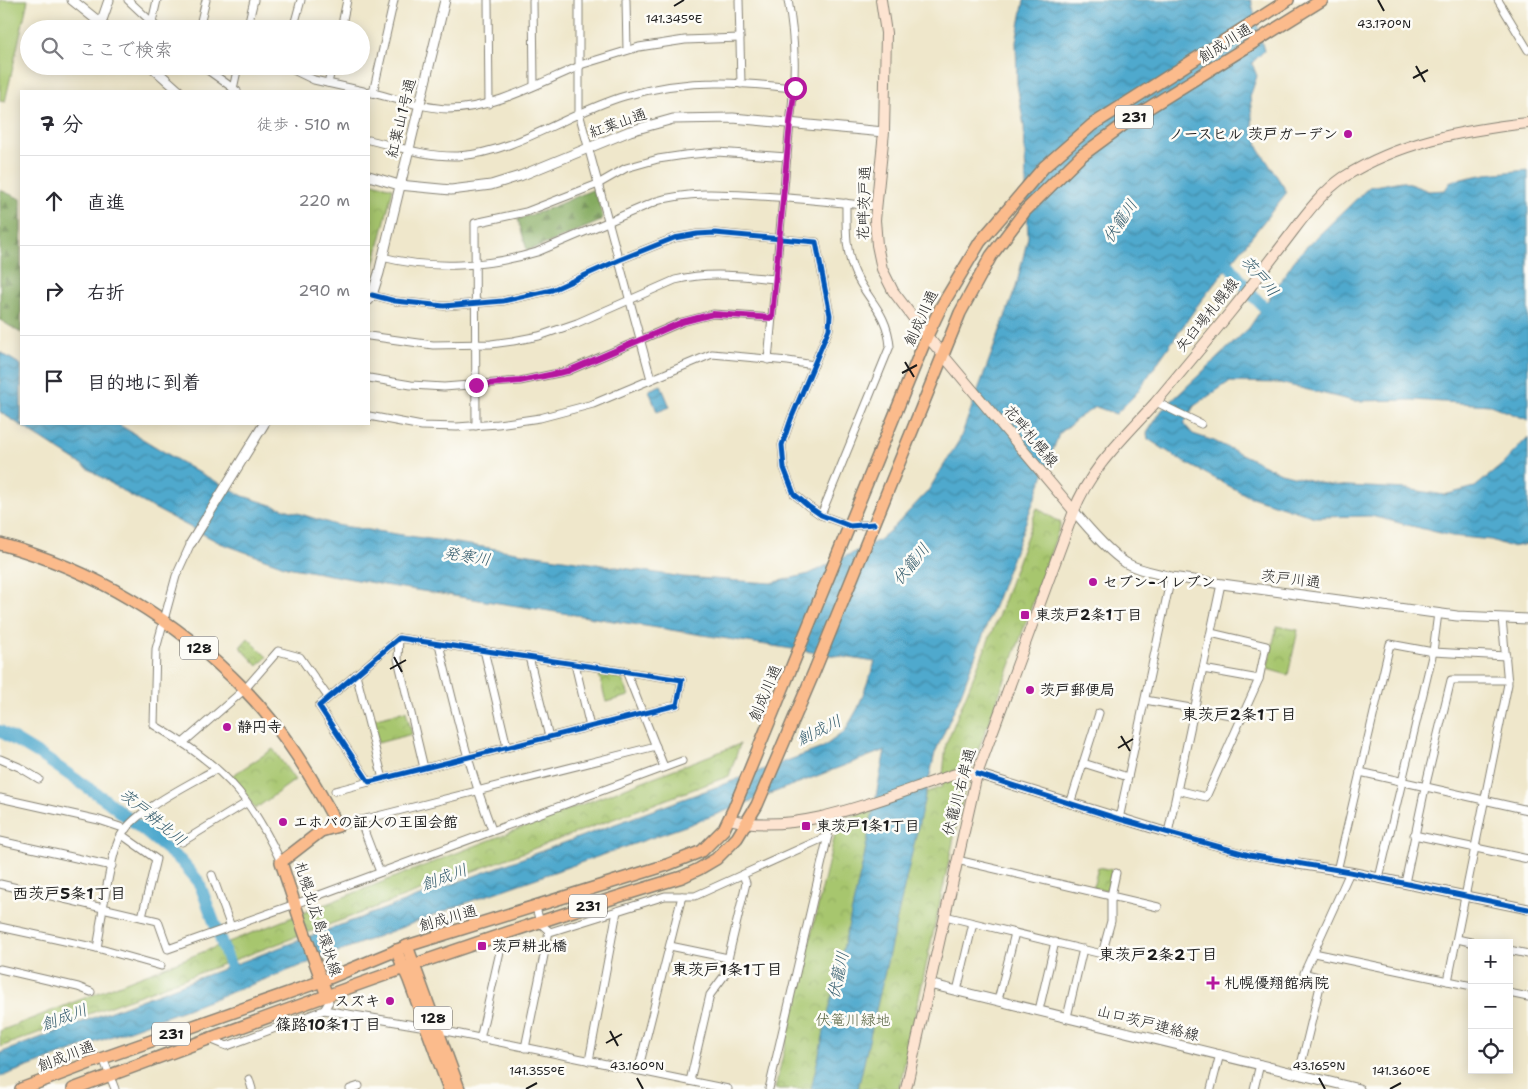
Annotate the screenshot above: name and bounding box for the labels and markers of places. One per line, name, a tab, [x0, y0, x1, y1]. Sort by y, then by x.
place label: ノースヒル 茨戸ガーデン	[1168, 124, 1338, 144]
marker: ノースヒル 茨戸ガーデン	[1342, 128, 1354, 140]
place label: セブン-イレブン	[1103, 572, 1216, 592]
marker: セブン-イレブン	[1087, 576, 1099, 588]
place label: 東茨戸2条1丁目	[1035, 605, 1142, 625]
marker: 東茨戸2条1丁目	[1019, 609, 1031, 621]
place label: 茨戸郵便局	[1040, 680, 1115, 700]
marker: 茨戸郵便局	[1024, 684, 1036, 696]
place label: 静円寺	[237, 717, 282, 737]
marker: 静円寺	[221, 721, 233, 733]
place label: エホバの証人の王国会館	[293, 812, 458, 832]
marker: エホバの証人の王国会館	[277, 816, 289, 828]
place label: 東茨戸1条1丁目	[816, 816, 920, 836]
marker: 東茨戸1条1丁目	[800, 820, 812, 832]
place label: 茨戸耕北橋	[492, 936, 567, 956]
marker: 茨戸耕北橋	[476, 940, 488, 952]
place label: 札幌優翔館病院	[1224, 973, 1329, 993]
marker: 札幌優翔館病院	[1206, 976, 1220, 990]
place label: スズキ	[334, 991, 380, 1011]
marker: スズキ	[384, 995, 396, 1007]

